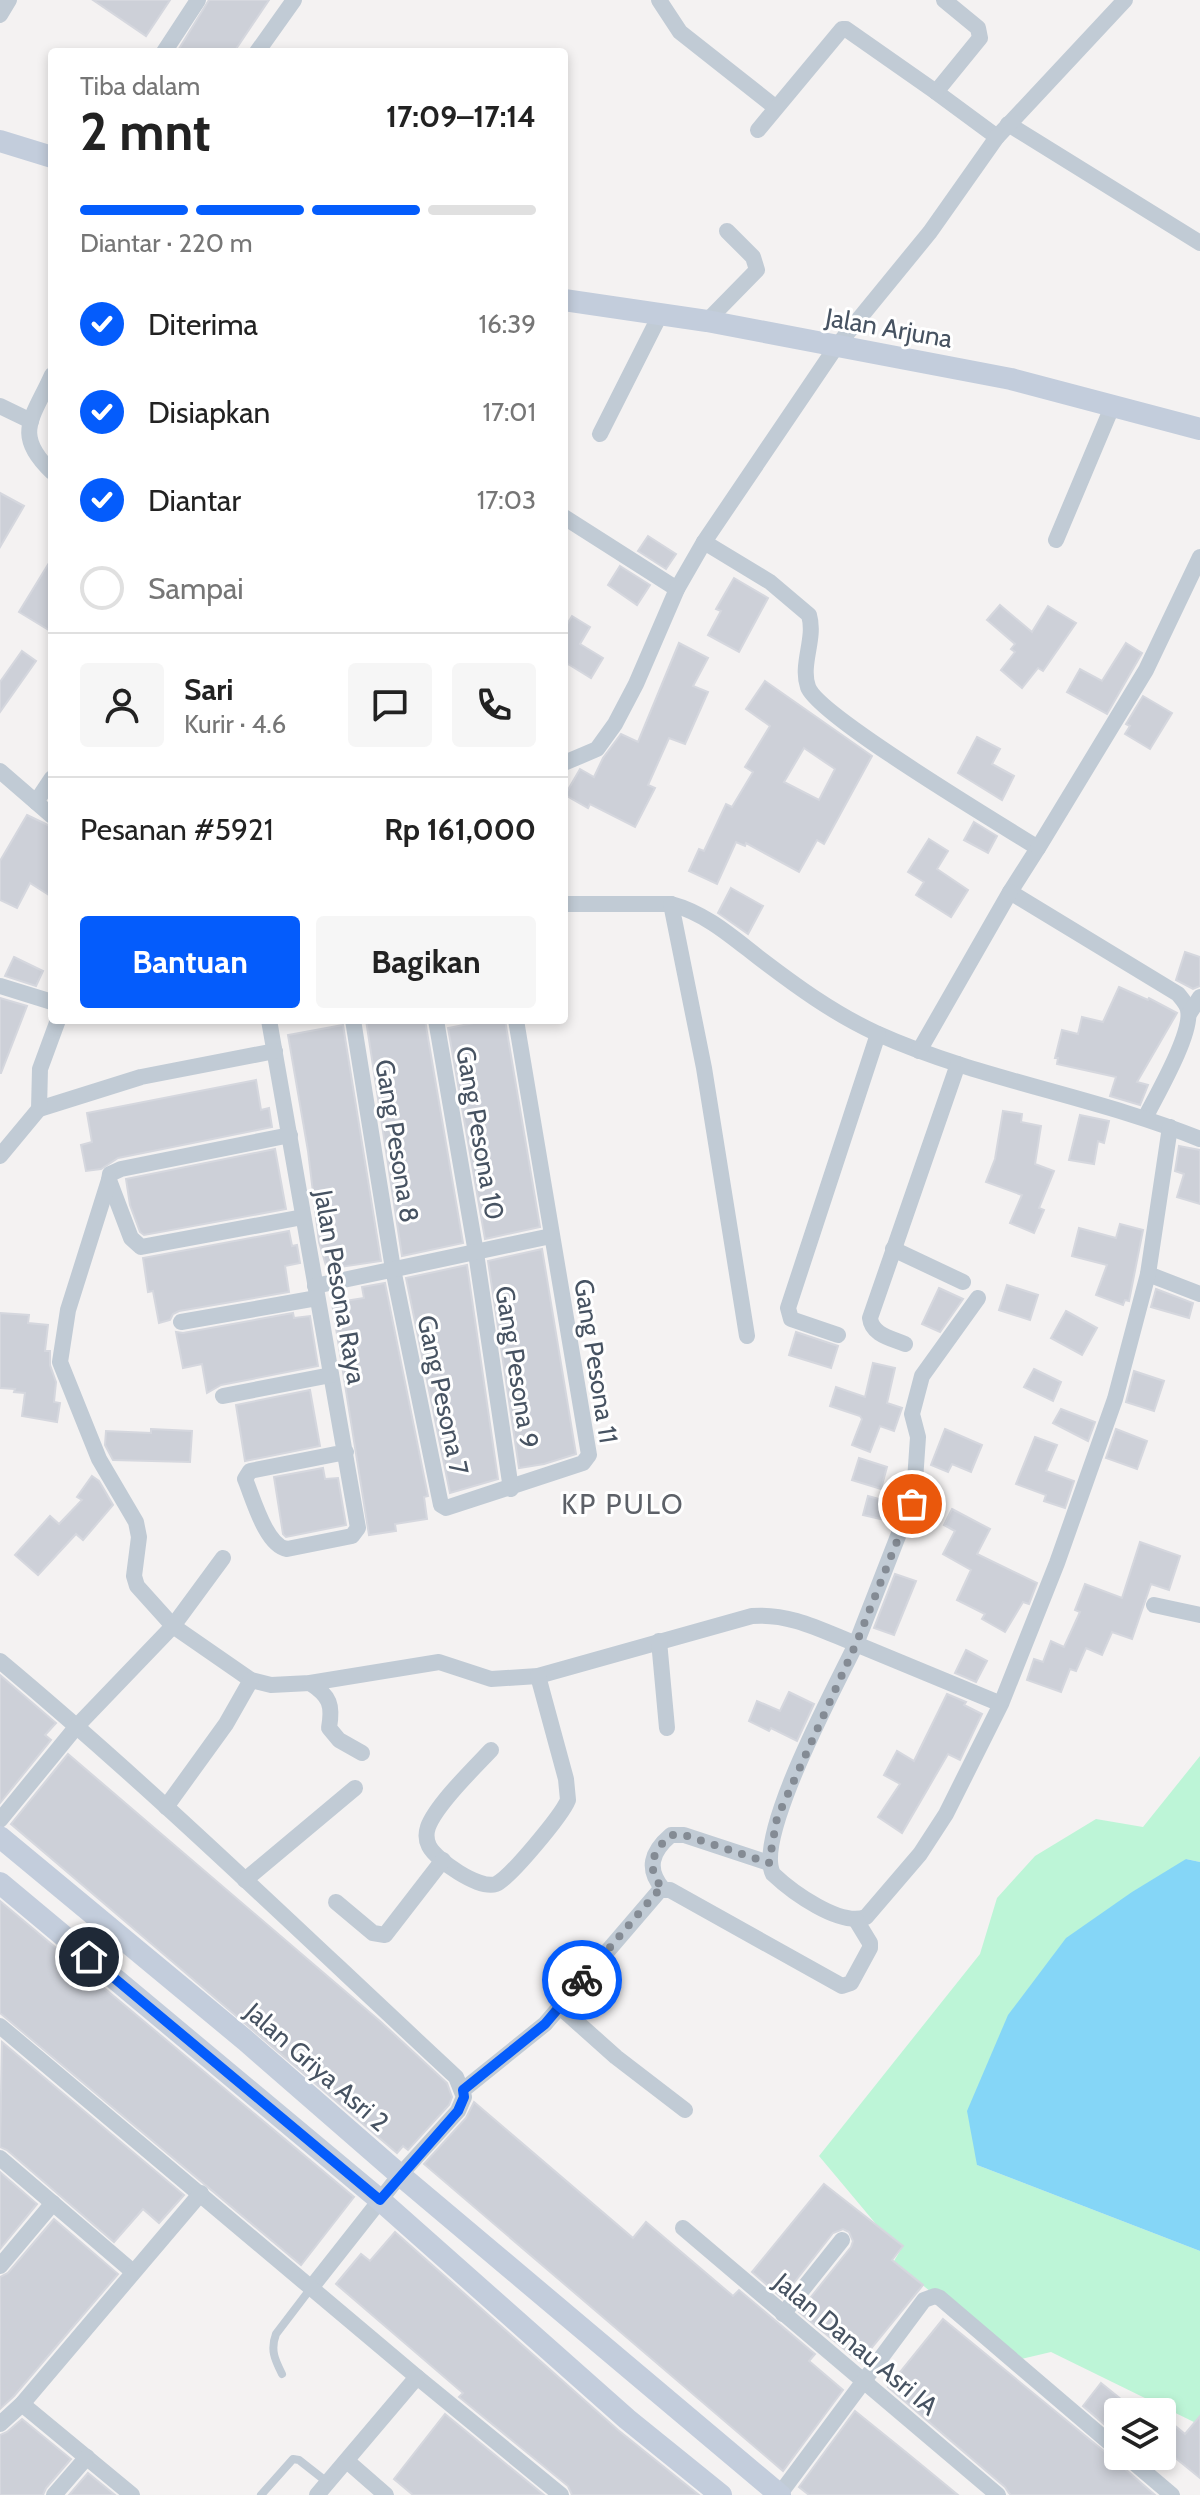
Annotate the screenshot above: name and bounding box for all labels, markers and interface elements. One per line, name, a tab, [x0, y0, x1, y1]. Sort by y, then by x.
text: Tiba dalam	[80, 70, 200, 102]
text: 17:09–17:14	[386, 98, 536, 135]
text: 2 mnt	[80, 100, 211, 163]
text: Diantar · 220 m	[80, 227, 252, 259]
street label: Jalan Arjuna	[822, 301, 955, 355]
icon: check	[80, 302, 124, 346]
text: Diterima	[148, 306, 258, 343]
text: 16:39	[479, 308, 536, 340]
icon: check	[80, 390, 124, 434]
text: Disiapkan	[148, 394, 270, 431]
text: 17:01	[482, 396, 536, 428]
icon: check	[80, 478, 124, 522]
text: Diantar	[148, 482, 241, 519]
text: 17:03	[477, 484, 536, 516]
text: Sampai	[148, 570, 244, 607]
button: person	[80, 663, 164, 747]
button: chat	[348, 663, 432, 747]
button: phone	[452, 663, 536, 747]
text: Sari	[184, 671, 233, 708]
text: Kurir · 4.6	[184, 708, 286, 740]
text: Pesanan #5921	[80, 811, 274, 848]
text: Rp 161,000	[384, 811, 536, 848]
button: Bantuan	[80, 916, 300, 1008]
button: Bagikan	[316, 916, 536, 1008]
street label: Gang Pesona 10	[449, 1044, 511, 1222]
street label: Gang Pesona 8	[368, 1057, 426, 1225]
street label: Jalan Pesona Raya	[307, 1186, 373, 1387]
street label: Gang Pesona 11	[567, 1277, 625, 1445]
street label: Gang Pesona 9	[488, 1284, 546, 1450]
street label: Gang Pesona 7	[410, 1312, 476, 1478]
pin	[878, 1470, 946, 1538]
icon: bag	[890, 1482, 934, 1526]
district label: KP PULO	[561, 1487, 685, 1521]
pin	[55, 1923, 123, 1991]
icon: home	[67, 1935, 111, 1979]
courier	[542, 1940, 622, 2020]
icon: bike	[560, 1958, 604, 2002]
street label: Jalan Griya Asri 2	[238, 1995, 395, 2138]
street label: Jalan Danau Asri IA	[767, 2265, 945, 2422]
map controls	[1104, 2398, 1176, 2470]
button: layers	[1104, 2398, 1176, 2470]

